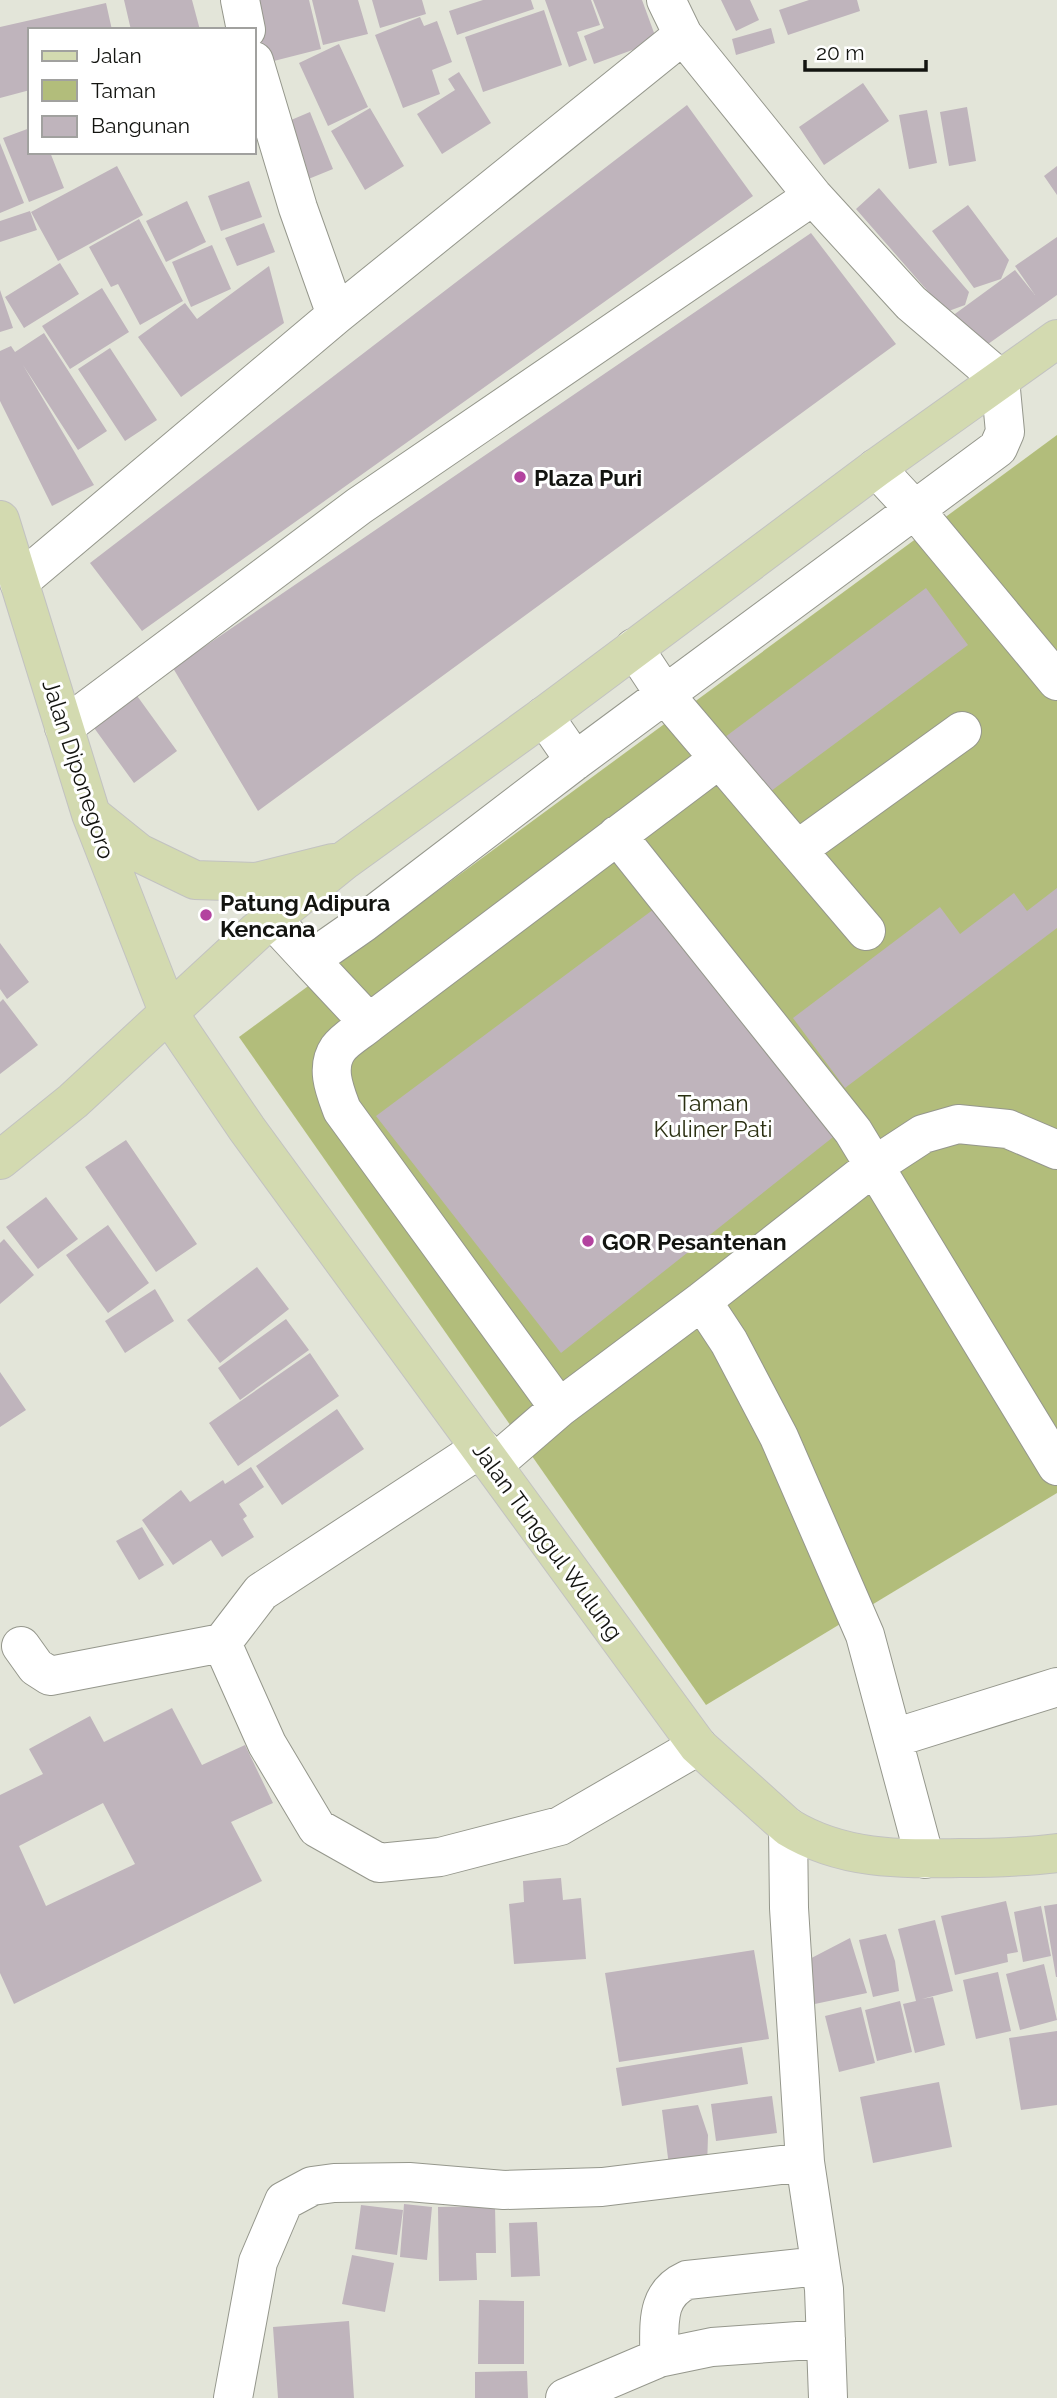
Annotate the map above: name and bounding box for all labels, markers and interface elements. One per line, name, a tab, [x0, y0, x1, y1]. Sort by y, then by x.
legend	[28, 28, 256, 154]
scale bar	[805, 28, 926, 72]
text: 20 m	[816, 40, 864, 65]
text: Jalan	[91, 43, 142, 68]
text: Taman	[91, 78, 156, 103]
text: Bangunan	[91, 113, 190, 138]
place label: Plaza Puri	[534, 464, 642, 491]
marker: Plaza Puri	[512, 469, 528, 485]
street label: Jalan Diponegoro	[37, 676, 121, 862]
place label: Patung Adipura Kencana	[220, 889, 390, 942]
marker: Patung Adipura Kencana	[198, 907, 214, 923]
park label: Taman Kuliner Pati	[654, 1089, 772, 1142]
place label: GOR Pesantenan	[602, 1228, 787, 1255]
marker: GOR Pesantenan	[580, 1233, 596, 1249]
street label: Jalan Tunggul Wulung	[467, 1437, 629, 1645]

